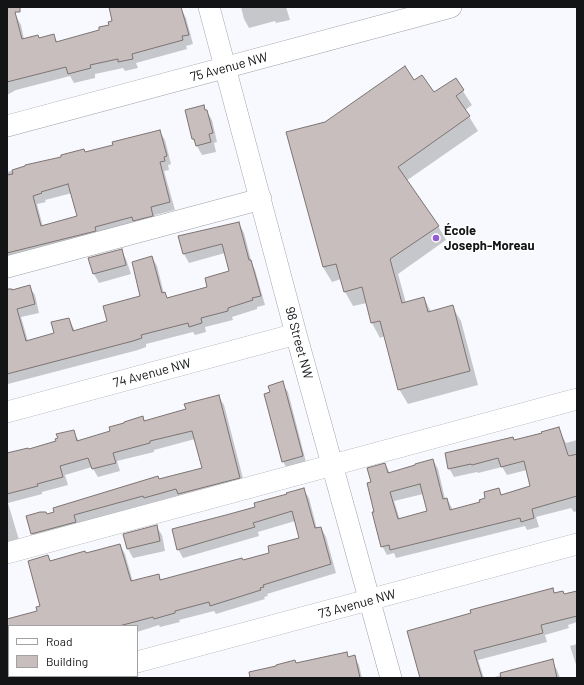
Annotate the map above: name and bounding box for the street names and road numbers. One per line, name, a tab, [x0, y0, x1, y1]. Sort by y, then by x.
street label: 75 Avenue NW	[189, 49, 269, 85]
street label: 98 Street NW	[282, 305, 316, 381]
street label: 74 Avenue NW	[111, 355, 193, 391]
street label: 73 Avenue NW	[317, 586, 397, 622]

